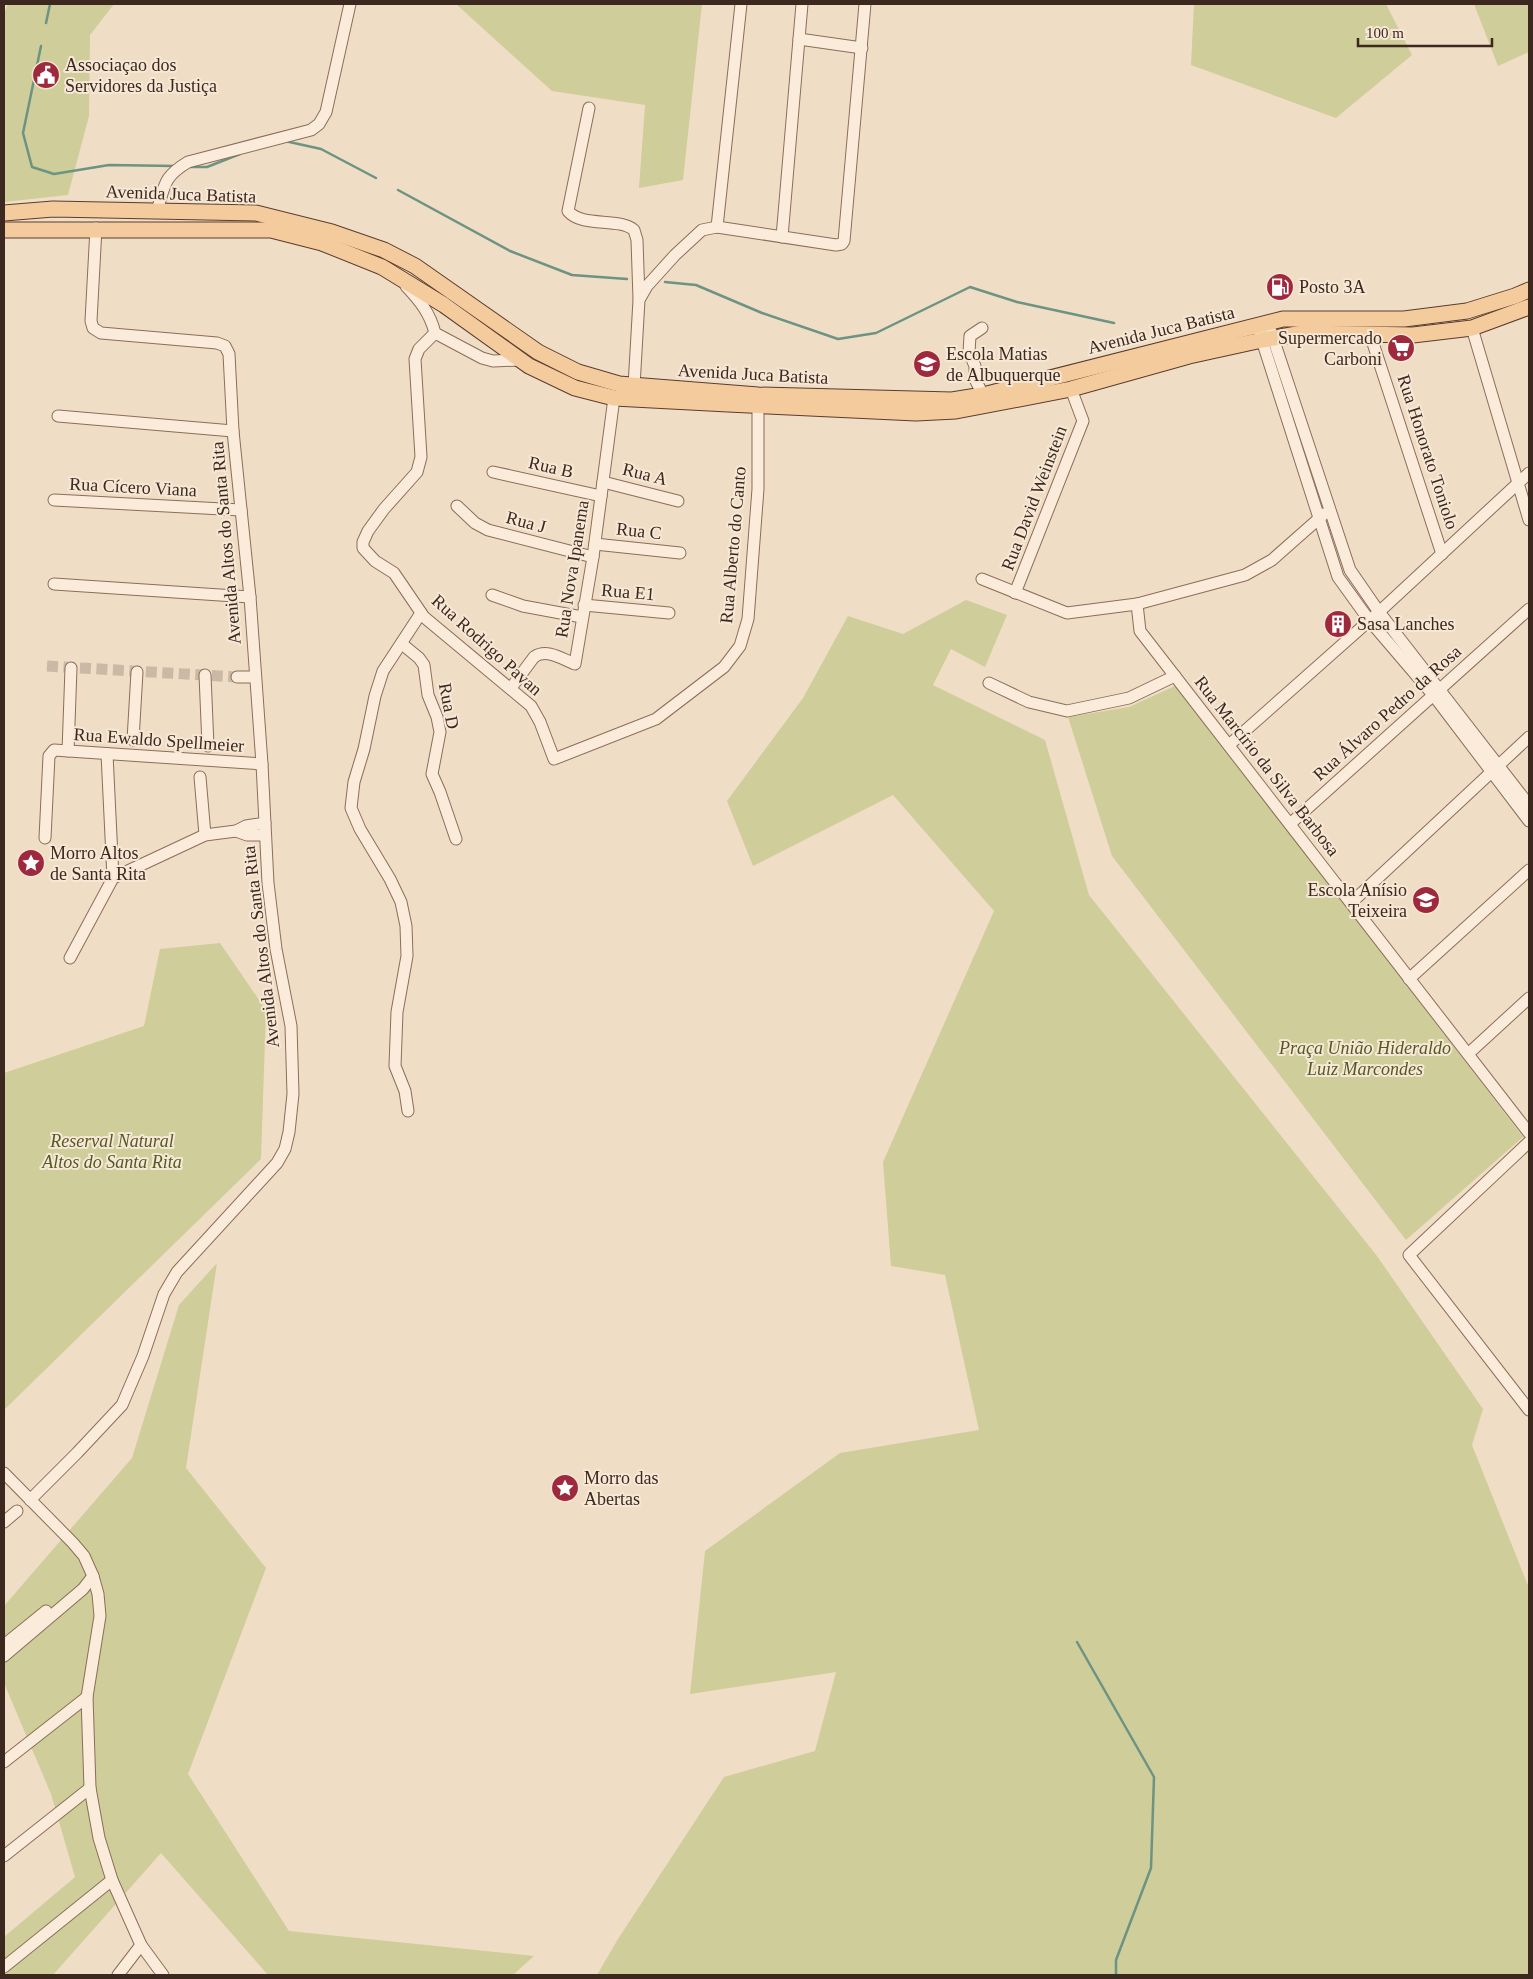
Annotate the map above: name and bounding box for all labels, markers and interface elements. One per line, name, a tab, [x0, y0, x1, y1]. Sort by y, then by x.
scale bar	[1358, 15, 1492, 47]
text: 100 m	[1366, 25, 1404, 41]
place label: Associaçao dos Servidores da Justiça	[65, 55, 217, 96]
public building icon: Associaçao dos Servidores da Justiça	[31, 60, 61, 90]
street label: Avenida Juca Batista	[105, 181, 257, 207]
fuel station icon: Posto 3A	[1265, 272, 1295, 302]
place label: Posto 3A	[1299, 277, 1366, 297]
street label: Avenida Juca Batista	[1086, 302, 1236, 358]
place label: Supermercado Carboni	[1278, 328, 1382, 369]
supermarket icon: Supermercado Carboni	[1386, 333, 1416, 363]
place label: Escola Matias de Albuquerque	[946, 344, 1060, 385]
school or university icon: Escola Matias de Albuquerque	[912, 349, 942, 379]
street label: Avenida Juca Batista	[677, 360, 829, 388]
street label: Rua Honorato Toniolo	[1394, 372, 1462, 532]
street label: Rua David Weinstein	[997, 423, 1071, 573]
street label: Avenida Altos do Santa Rita	[207, 441, 245, 645]
street label: Rua B	[527, 452, 575, 482]
street label: Rua A	[620, 459, 670, 489]
street label: Rua Alberto do Canto	[716, 466, 750, 624]
street label: Rua Cícero Viana	[69, 474, 197, 500]
street label: Rua Nova Ipanema	[551, 499, 593, 639]
street label: Rua J	[504, 507, 548, 537]
street label: Rua C	[615, 519, 663, 543]
street label: Rua E1	[600, 580, 656, 604]
street label: Rua Rodrigo Pavan	[428, 590, 546, 700]
building icon: Sasa Lanches	[1323, 609, 1353, 639]
place label: Sasa Lanches	[1357, 614, 1454, 634]
street label: Rua Álvaro Pedro da Rosa	[1308, 641, 1465, 785]
street label: Rua Marcírio da Silva Barbosa	[1190, 672, 1344, 860]
street label: Rua D	[435, 681, 463, 731]
street label: Rua Ewaldo Spellmeier	[73, 724, 245, 756]
place label: Morro Altos de Santa Rita	[50, 843, 146, 884]
street label: Avenida Altos do Santa Rita	[239, 845, 283, 1049]
place icon: Morro Altos de Santa Rita	[16, 848, 46, 878]
place label: Escola Anísio Teixeira	[1308, 880, 1407, 921]
school or university icon: Escola Anísio Teixeira	[1411, 885, 1441, 915]
park label: Praça União Hideraldo Luiz Marcondes	[1278, 1038, 1451, 1079]
park label: Reserval Natural Altos do Santa Rita	[41, 1131, 182, 1172]
place label: Morro das Abertas	[584, 1468, 659, 1509]
place icon: Morro das Abertas	[550, 1473, 580, 1503]

